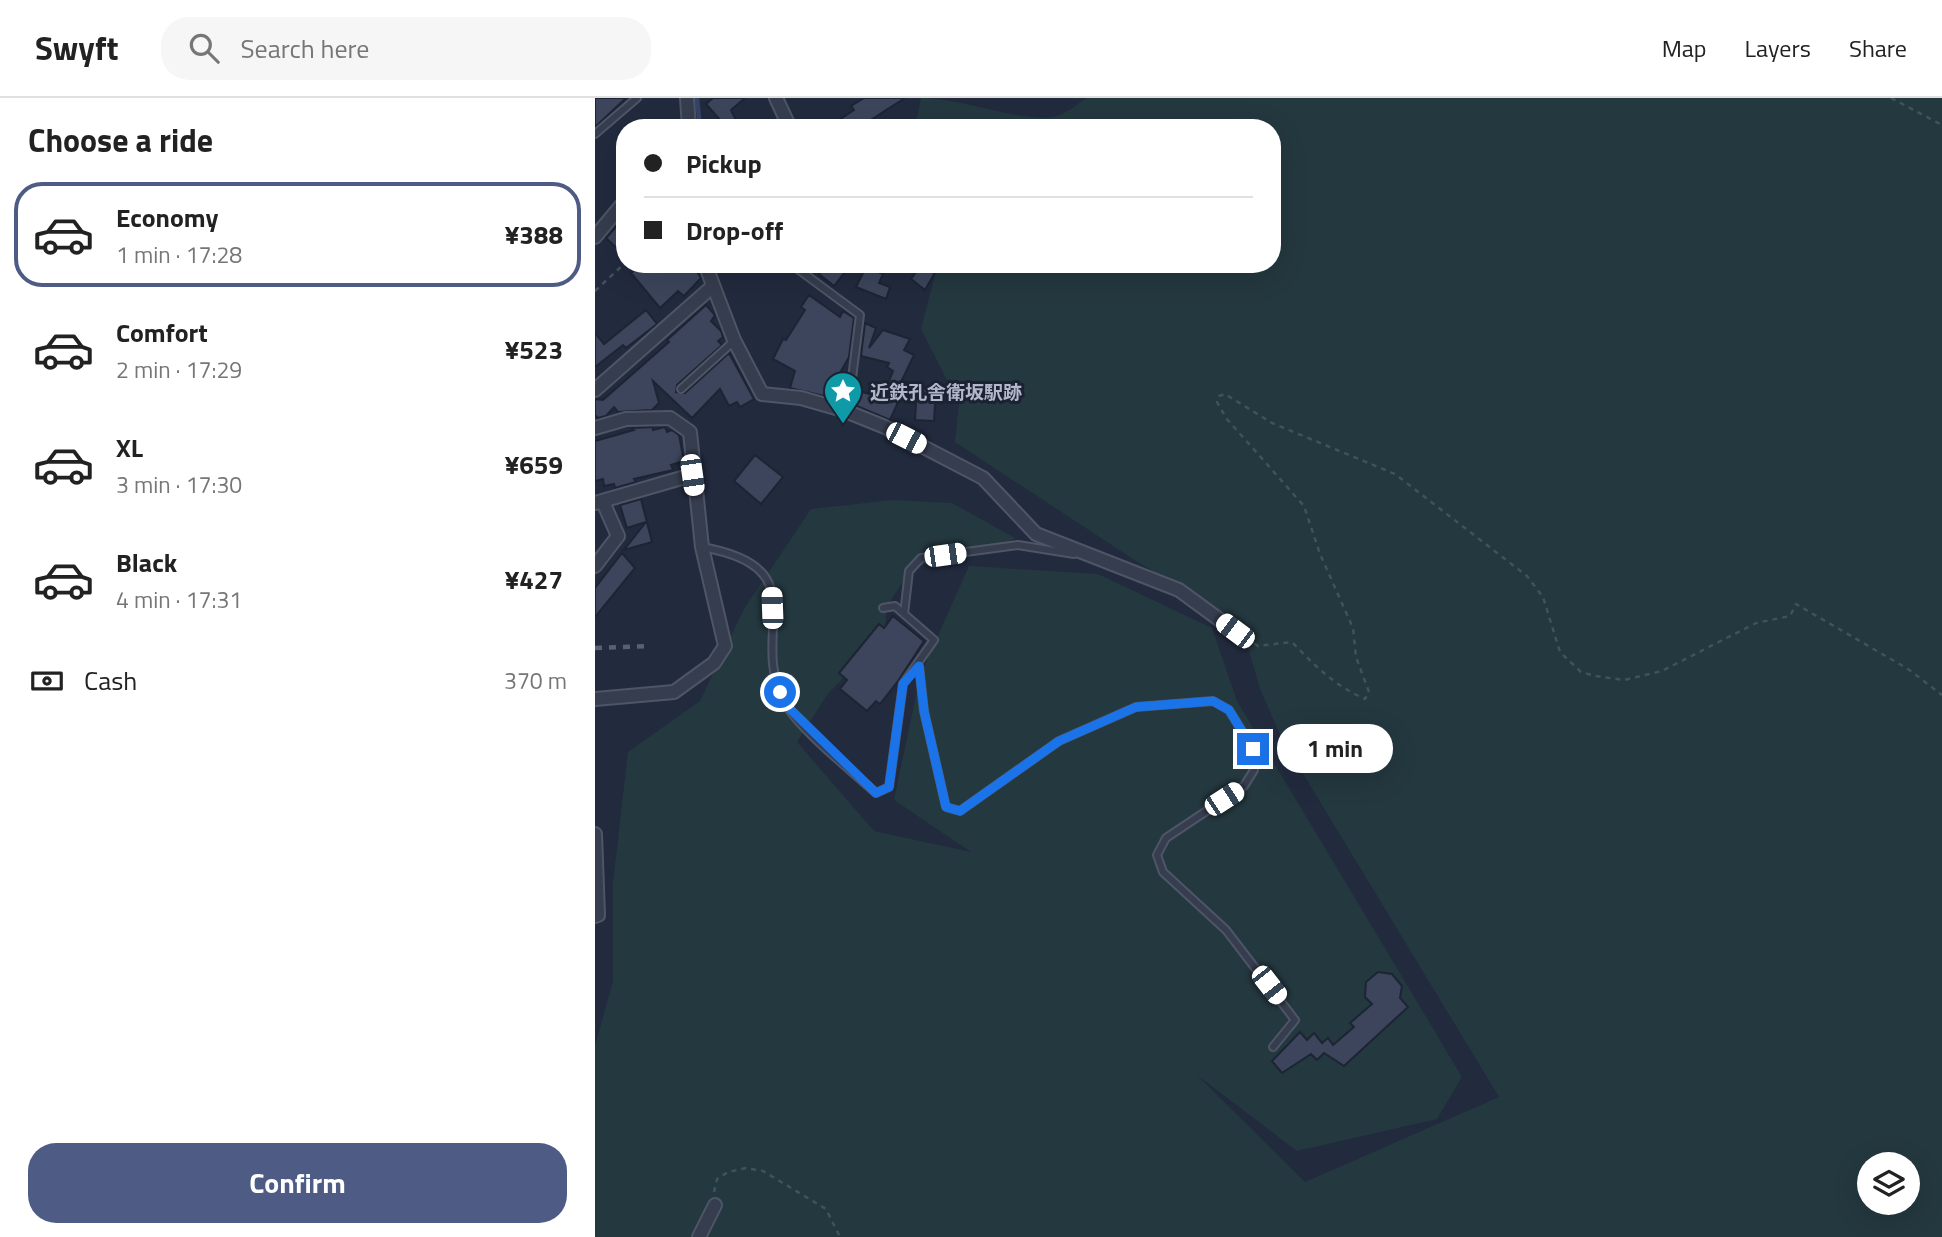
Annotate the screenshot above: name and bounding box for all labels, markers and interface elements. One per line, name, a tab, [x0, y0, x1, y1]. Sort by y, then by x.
search box	[161, 17, 651, 80]
text: Swyft	[35, 23, 119, 73]
icon: search	[185, 29, 223, 67]
text: Search here	[241, 29, 369, 68]
text: Map	[1662, 30, 1707, 66]
text: Layers	[1745, 30, 1811, 66]
text: Share	[1849, 30, 1907, 66]
text: Choose a ride	[28, 116, 213, 164]
text: Pickup	[686, 144, 762, 183]
text: Economy	[116, 198, 218, 237]
icon: car	[32, 203, 95, 266]
text: Drop-off	[686, 211, 783, 250]
text: ¥388	[505, 215, 563, 254]
text: 1 min · 17:28	[116, 237, 242, 272]
text: Comfort	[116, 313, 208, 352]
icon: car	[32, 318, 95, 381]
text: ¥523	[505, 330, 563, 369]
text: 2 min · 17:29	[116, 352, 242, 387]
place icon: 近鉄孔舎衛坂駅跡	[822, 370, 864, 425]
place label: 近鉄孔舎衛坂駅跡	[870, 377, 1022, 406]
car	[883, 419, 930, 457]
text: XL	[116, 428, 143, 467]
icon: car	[32, 433, 95, 496]
text: ¥659	[505, 445, 563, 484]
car	[679, 453, 706, 497]
text: 3 min · 17:30	[116, 467, 242, 502]
car	[923, 542, 968, 568]
text: Black	[116, 543, 177, 582]
icon: car	[32, 548, 95, 611]
text: ¥427	[505, 560, 563, 599]
text: 4 min · 17:31	[116, 582, 242, 617]
car	[761, 587, 784, 629]
car	[1212, 610, 1259, 652]
text: Cash	[84, 661, 137, 700]
icon: cash	[28, 662, 66, 700]
text: 370 m	[504, 663, 567, 698]
route start	[764, 676, 796, 708]
callout: 1 min	[1277, 724, 1393, 774]
text: 1 min	[1307, 731, 1363, 766]
route end	[1237, 733, 1269, 765]
car	[1201, 779, 1248, 819]
car	[1248, 962, 1291, 1008]
button: Confirm	[28, 1143, 567, 1223]
map controls	[1857, 1152, 1920, 1215]
button: layers	[1857, 1152, 1920, 1215]

